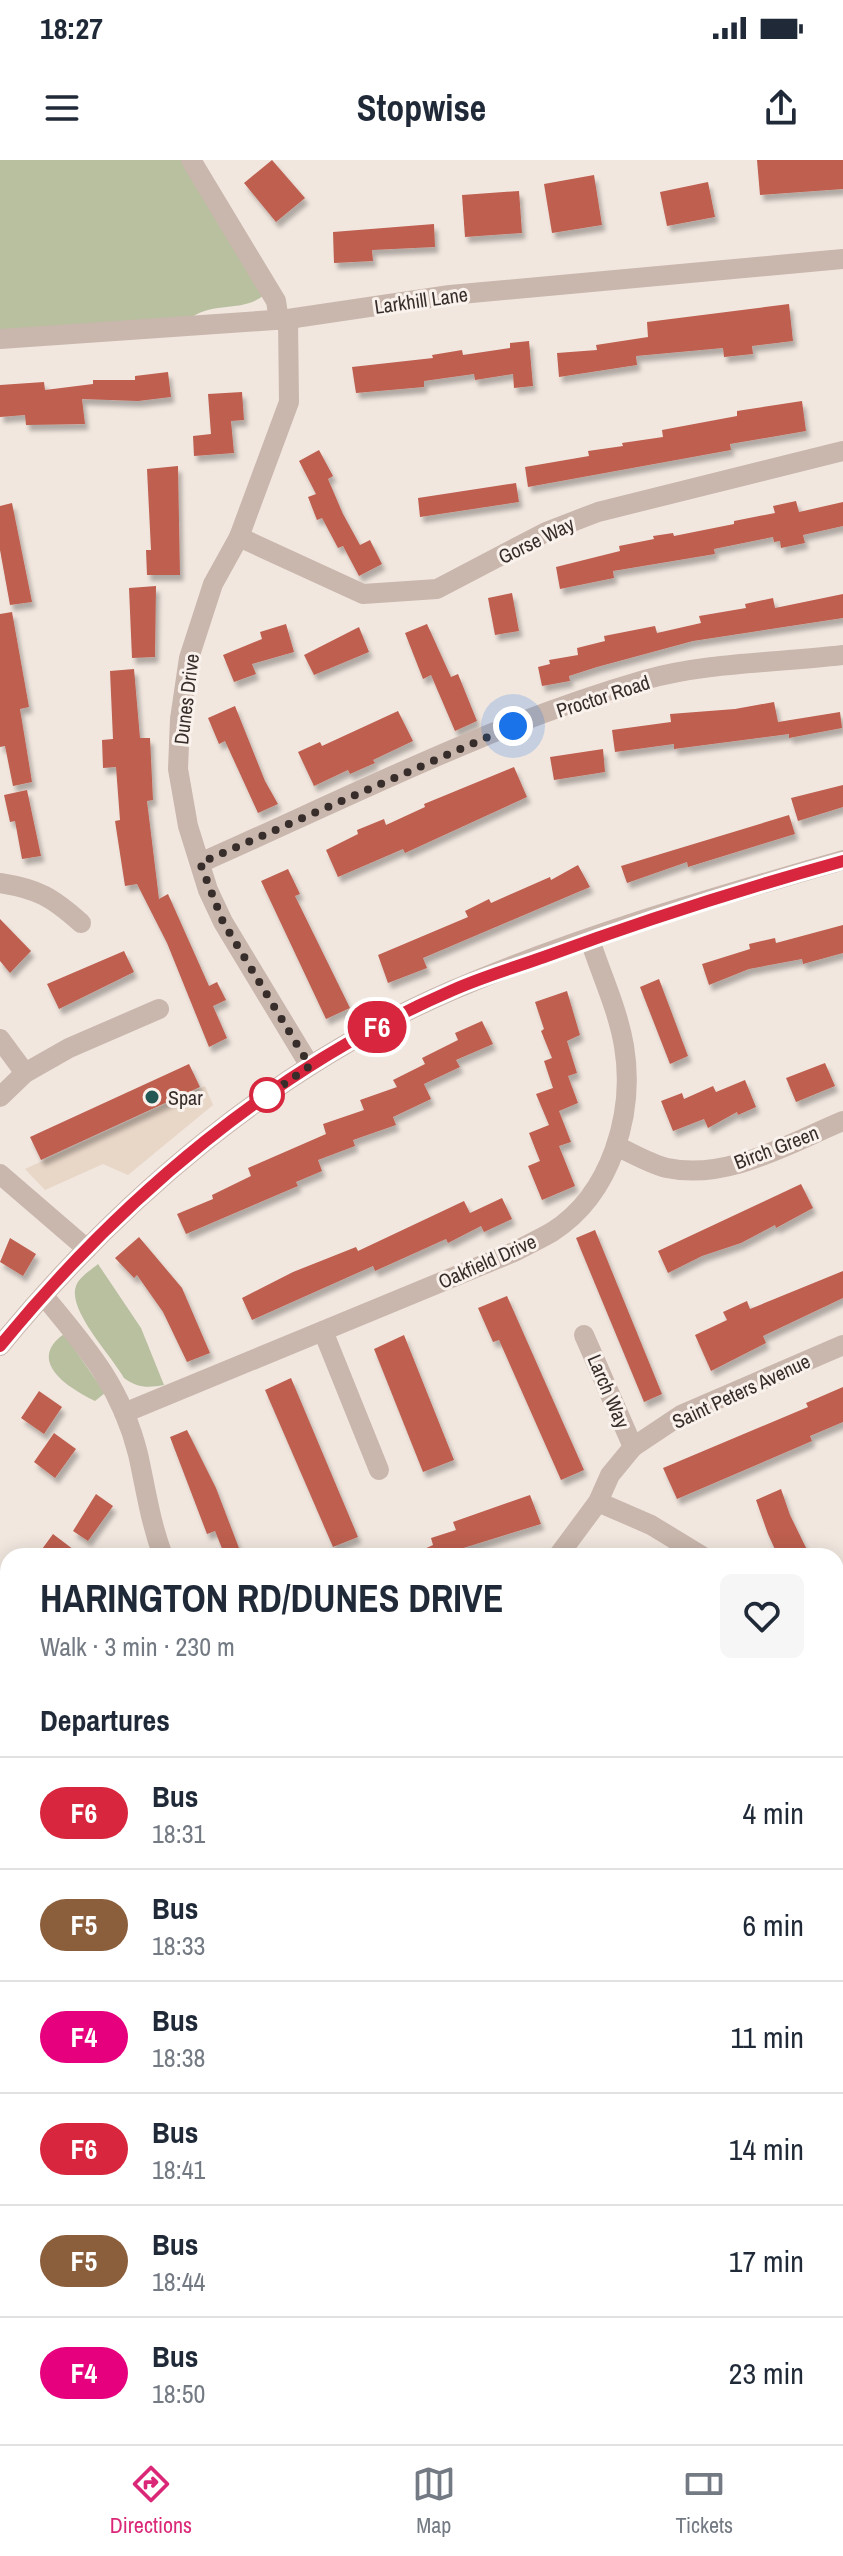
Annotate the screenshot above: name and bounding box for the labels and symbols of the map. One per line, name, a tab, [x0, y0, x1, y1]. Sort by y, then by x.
street label: Larkhill Lane	[373, 280, 469, 320]
street label: Gorse Way	[493, 510, 579, 570]
street label: Dunes Drive	[167, 652, 205, 746]
street label: Proctor Road	[553, 668, 653, 724]
your location	[493, 706, 533, 746]
line badge: F6	[341, 1001, 413, 1053]
unlabelled marker	[250, 1078, 284, 1112]
place label: Spar	[168, 1084, 203, 1111]
marker: Spar	[143, 1088, 161, 1106]
street label: Birch Green	[730, 1119, 822, 1175]
street label: Oakfield Drive	[434, 1227, 540, 1295]
street label: Saint Peters Avenue	[668, 1347, 814, 1435]
street label: Larch Way	[581, 1350, 637, 1433]

